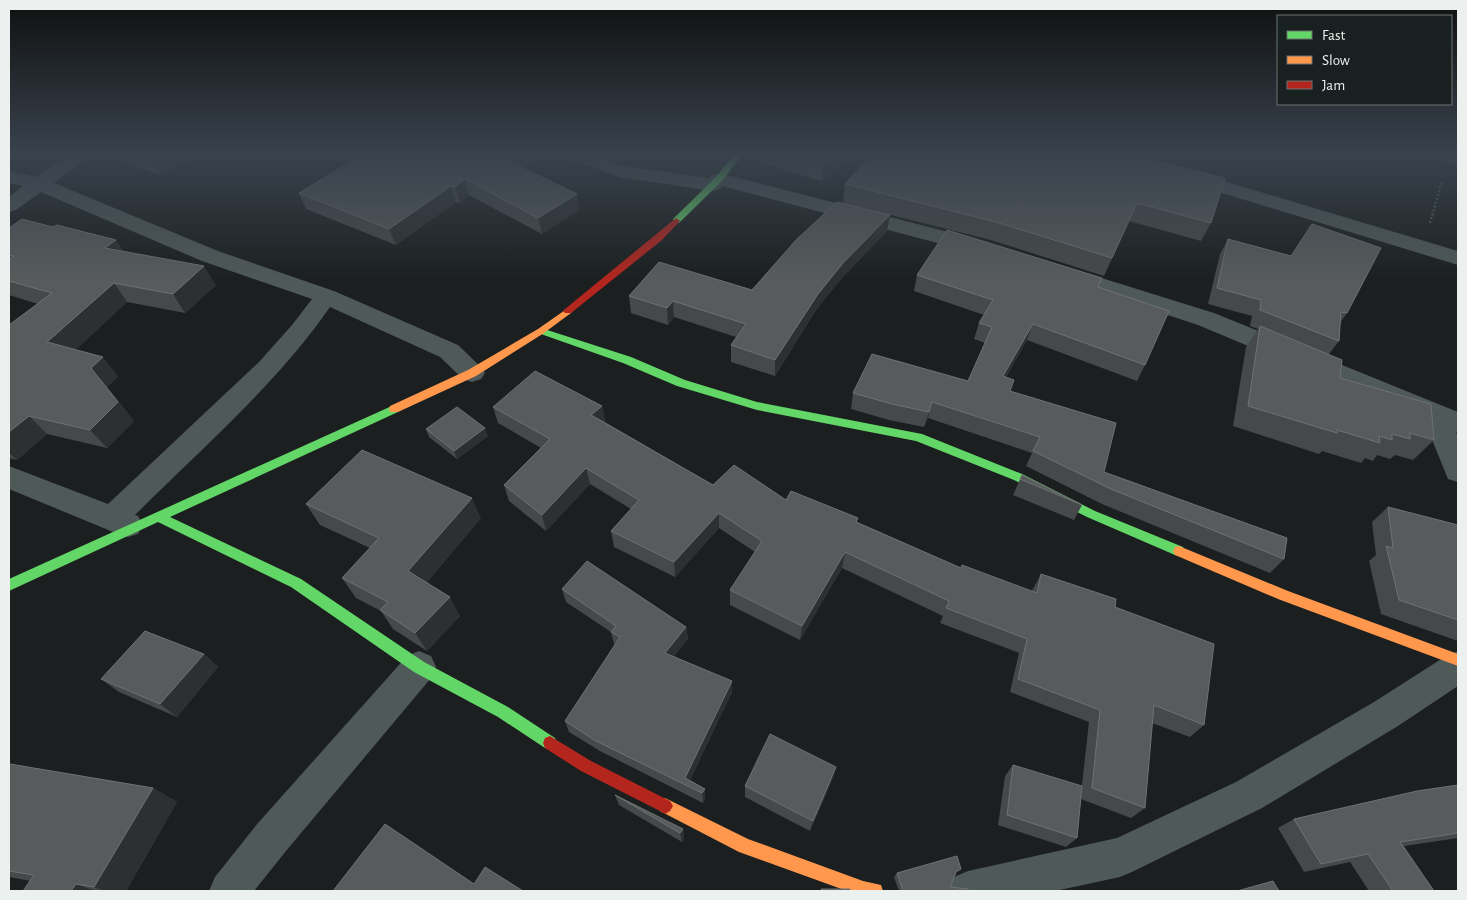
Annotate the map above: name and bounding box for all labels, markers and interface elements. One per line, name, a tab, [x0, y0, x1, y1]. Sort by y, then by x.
legend	[1277, 15, 1452, 105]
text: Fast	[1322, 28, 1346, 43]
text: Slow	[1322, 53, 1350, 68]
text: Jam	[1322, 78, 1345, 93]

